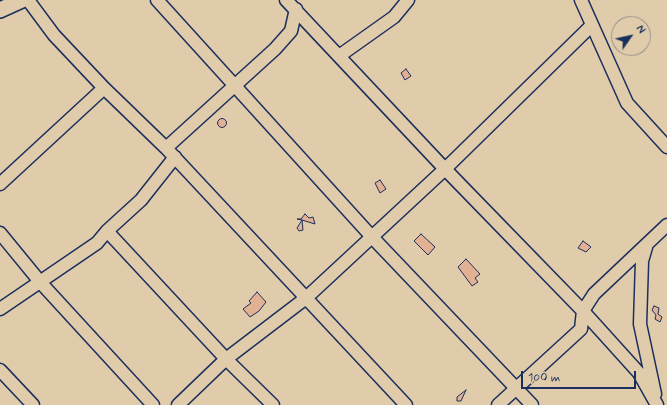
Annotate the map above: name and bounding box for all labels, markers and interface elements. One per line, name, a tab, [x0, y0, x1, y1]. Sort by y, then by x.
north arrow	[611, 16, 651, 56]
text: N	[632, 23, 648, 37]
scale bar	[523, 363, 638, 389]
text: 100 m	[528, 370, 560, 386]

